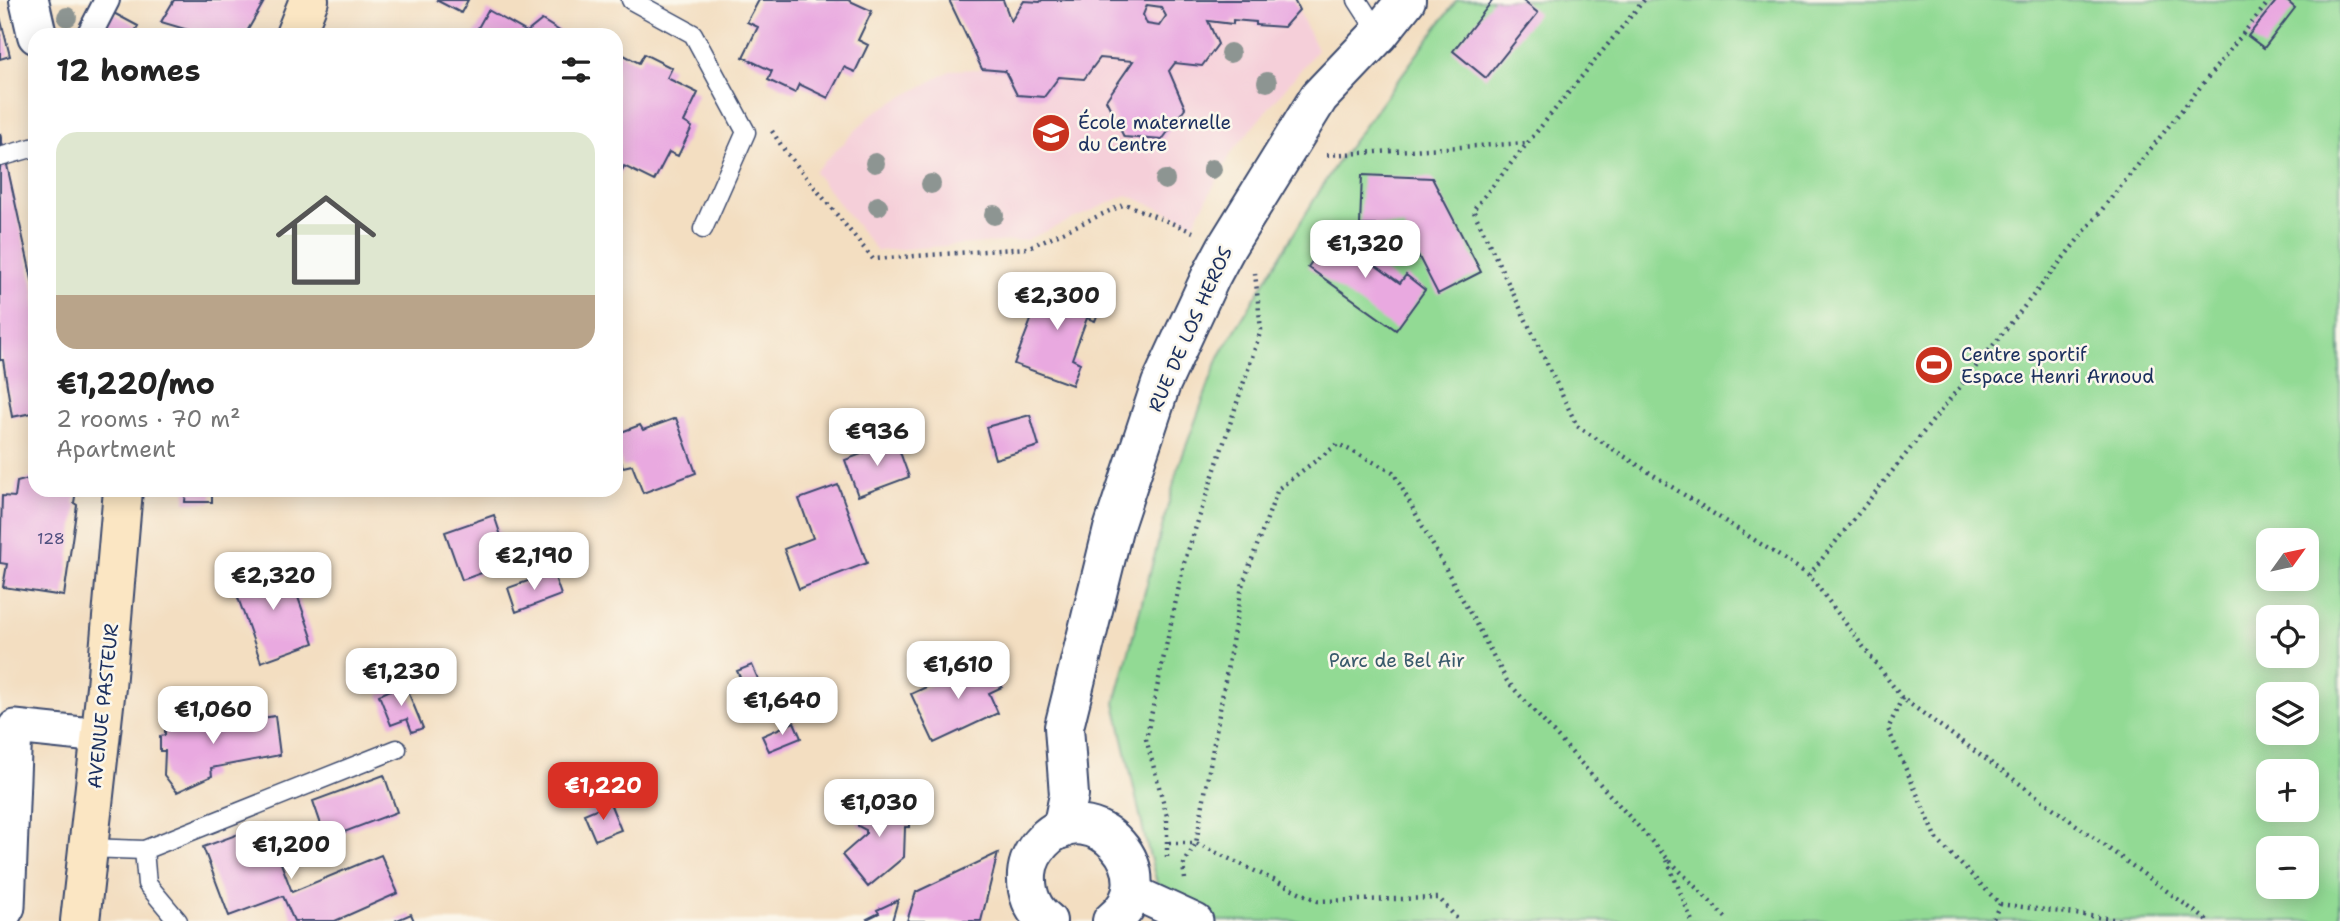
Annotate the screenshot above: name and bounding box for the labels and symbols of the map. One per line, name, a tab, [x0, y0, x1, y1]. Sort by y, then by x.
place label: École maternelle du Centre	[1078, 109, 1231, 157]
school or university icon: École maternelle du Centre	[1030, 112, 1072, 154]
pin: €1,320	[1308, 220, 1422, 280]
street label: RUE DE LOS HEROS	[1142, 242, 1238, 416]
pin: €2,300	[1000, 272, 1114, 332]
place label: Centre sportif Espace Henri Arnoud	[1961, 342, 2154, 389]
sports icon: Centre sportif Espace Henri Arnoud	[1913, 344, 1955, 386]
pin: €936	[836, 408, 918, 468]
house number: 128	[37, 528, 65, 549]
north arrow	[2256, 528, 2319, 592]
pin: €2,190	[477, 532, 591, 592]
pin: €2,320	[216, 552, 330, 612]
street label: AVENUE PASTEUR	[82, 622, 124, 790]
pin: €1,610	[901, 642, 1015, 701]
pin: €1,230	[344, 648, 458, 708]
park label: Parc de Bel Air	[1329, 648, 1465, 673]
pin: €1,640	[725, 678, 839, 737]
pin: €1,060	[156, 686, 270, 746]
pin: €1,220	[546, 762, 660, 822]
pin: €1,030	[822, 780, 936, 839]
pin: €1,200	[234, 822, 348, 881]

